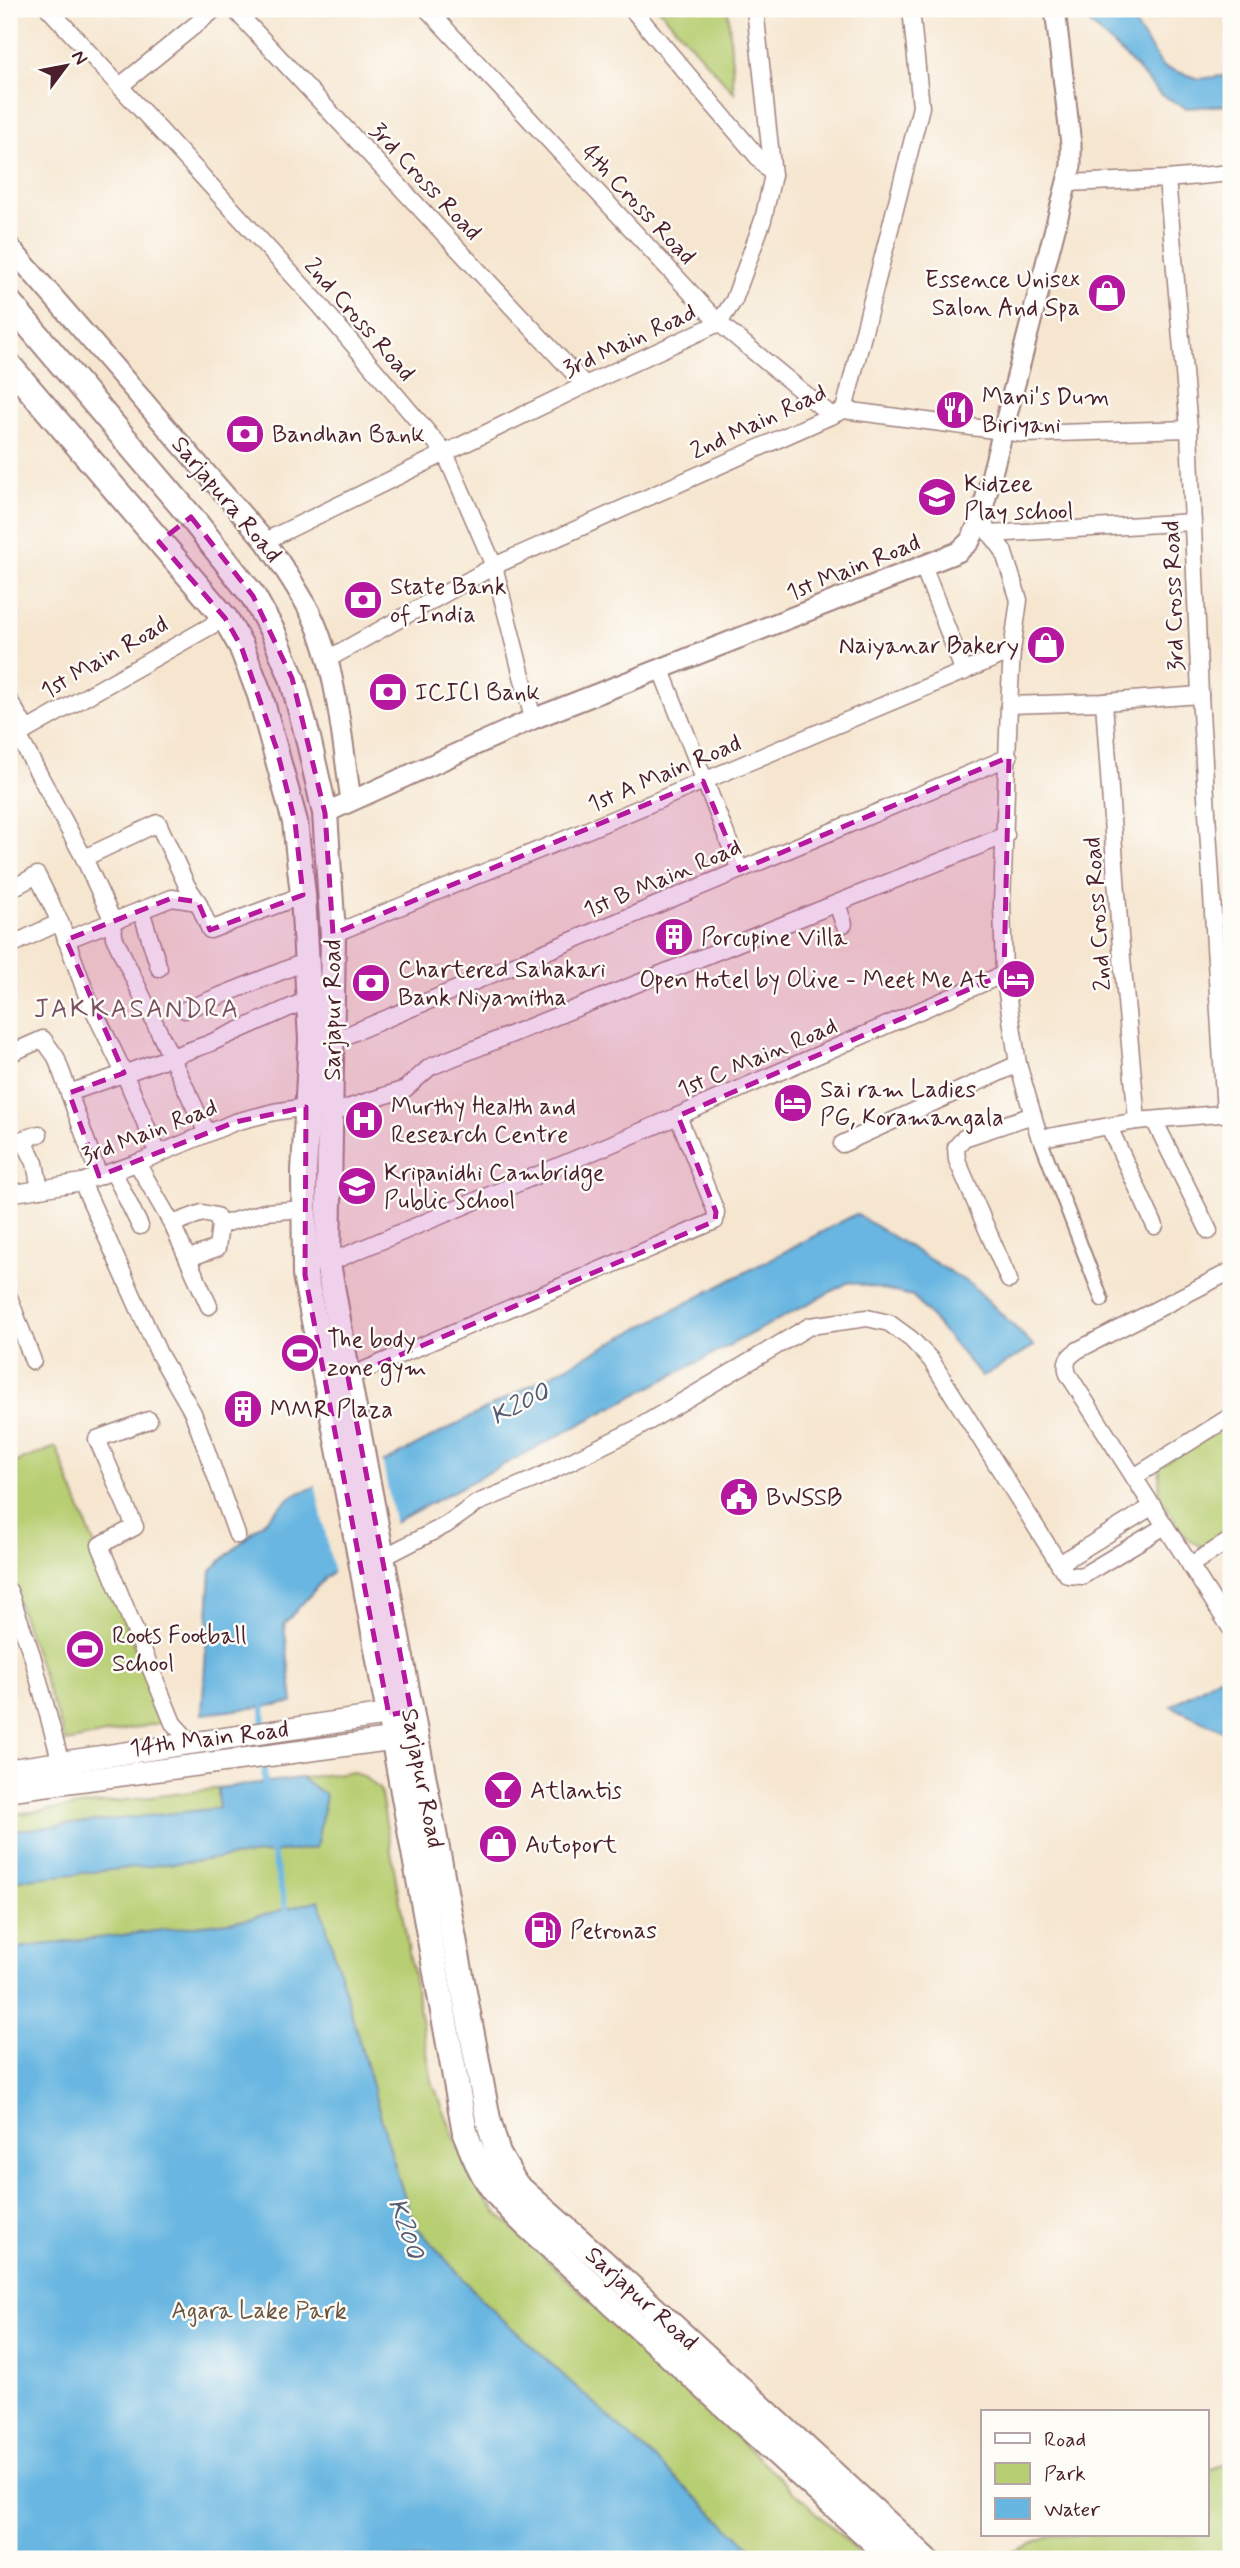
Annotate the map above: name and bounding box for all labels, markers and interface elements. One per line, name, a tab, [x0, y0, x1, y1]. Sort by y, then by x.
north arrow	[32, 32, 102, 102]
text: N	[65, 46, 93, 70]
street label: 3rd Cross Road	[362, 116, 488, 248]
street label: 4th Cross Road	[574, 138, 702, 272]
street label: 2nd Cross Road	[297, 252, 421, 388]
place label: Essence Unisex Salon And Spa	[925, 265, 1080, 324]
shop icon: Essence Unisex Salon And Spa	[1086, 272, 1128, 314]
street label: 3rd Main Road	[558, 297, 701, 386]
street label: 2nd Main Road	[686, 377, 832, 467]
place label: Mani's Dum Biriyani	[982, 382, 1109, 441]
restaurant icon: Mani's Dum Biriyani	[934, 389, 976, 431]
bank icon: Bandhan Bank	[224, 413, 266, 455]
place label: Bandhan Bank	[272, 420, 425, 451]
street label: Sarjapura Road	[164, 430, 288, 570]
place label: Kidzee Play school	[964, 469, 1074, 528]
school or university icon: Kidzee Play school	[916, 476, 958, 518]
street label: 3rd Cross Road	[1156, 520, 1193, 672]
street label: 1st Main Road	[782, 527, 925, 609]
place label: State Bank of India	[390, 572, 507, 631]
bank icon: State Bank of India	[342, 579, 384, 621]
street label: 1st Main Road	[36, 609, 174, 707]
shop icon: Naiyanar Bakery	[1025, 624, 1067, 666]
place label: Naiyanar Bakery	[839, 631, 1019, 662]
bank icon: ICICI Bank	[367, 671, 409, 713]
place label: ICICI Bank	[415, 678, 540, 709]
street label: 1st A Main Road	[583, 728, 746, 821]
street label: 1st B Main Road	[579, 832, 746, 927]
street label: 2nd Cross Road	[1078, 836, 1119, 992]
building icon: Porcupine Villa	[653, 916, 695, 958]
place label: Porcupine Villa	[701, 923, 848, 954]
street label: Sarjapur Road	[318, 939, 349, 1081]
place label: Chartered Sahakari Bank Niyamitha	[398, 955, 606, 1014]
hotel icon: Open Hotel by Olive - Meet Me At	[995, 958, 1037, 1000]
bank icon: Chartered Sahakari Bank Niyamitha	[350, 962, 392, 1004]
place label: Open Hotel by Olive - Meet Me At	[639, 965, 989, 996]
district label: JAKKASANDRA	[34, 993, 240, 1027]
street label: 1st C Main Road	[673, 1011, 842, 1106]
place label: Sai ram Ladies PG, Koramangala	[820, 1075, 1004, 1134]
hotel icon: Sai ram Ladies PG, Koramangala	[772, 1082, 814, 1124]
street label: 3rd Main Road	[77, 1092, 222, 1173]
place label: Murthy Health and Research Centre	[391, 1092, 576, 1151]
hospital icon: Murthy Health and Research Centre	[343, 1099, 385, 1141]
place label: Kripanidhi Cambridge Public School	[384, 1158, 605, 1217]
school or university icon: Kripanidhi Cambridge Public School	[336, 1165, 378, 1207]
place label: The body zone gym	[327, 1325, 427, 1386]
sports icon: The body zone gym	[279, 1332, 321, 1374]
water label: K200	[485, 1375, 556, 1434]
building icon: MMR Plaza	[222, 1388, 264, 1430]
place label: MMR Plaza	[270, 1395, 393, 1426]
public building icon: BWSSB	[718, 1476, 760, 1518]
place label: BWSSB	[766, 1483, 842, 1514]
place label: Roots Football School	[112, 1621, 247, 1680]
sports icon: Roots Football School	[64, 1628, 106, 1670]
street label: Sarjapur Road	[393, 1706, 450, 1851]
street label: 14th Main Road	[128, 1714, 291, 1765]
bar icon: Atlantis	[482, 1769, 524, 1811]
place label: Atlantis	[530, 1776, 622, 1807]
shop icon: Autoport	[477, 1823, 519, 1865]
place label: Autoport	[525, 1830, 617, 1861]
fuel station icon: Petronas	[522, 1909, 564, 1951]
place label: Petronas	[570, 1916, 657, 1947]
water label: K200	[379, 2194, 432, 2265]
street label: Sarjapur Road	[578, 2240, 704, 2358]
park label: Agara Lake Park	[171, 2296, 347, 2327]
legend	[981, 2410, 1208, 2536]
text: Road	[1044, 2426, 1086, 2454]
text: Park	[1044, 2460, 1086, 2488]
text: Water	[1044, 2496, 1100, 2524]

